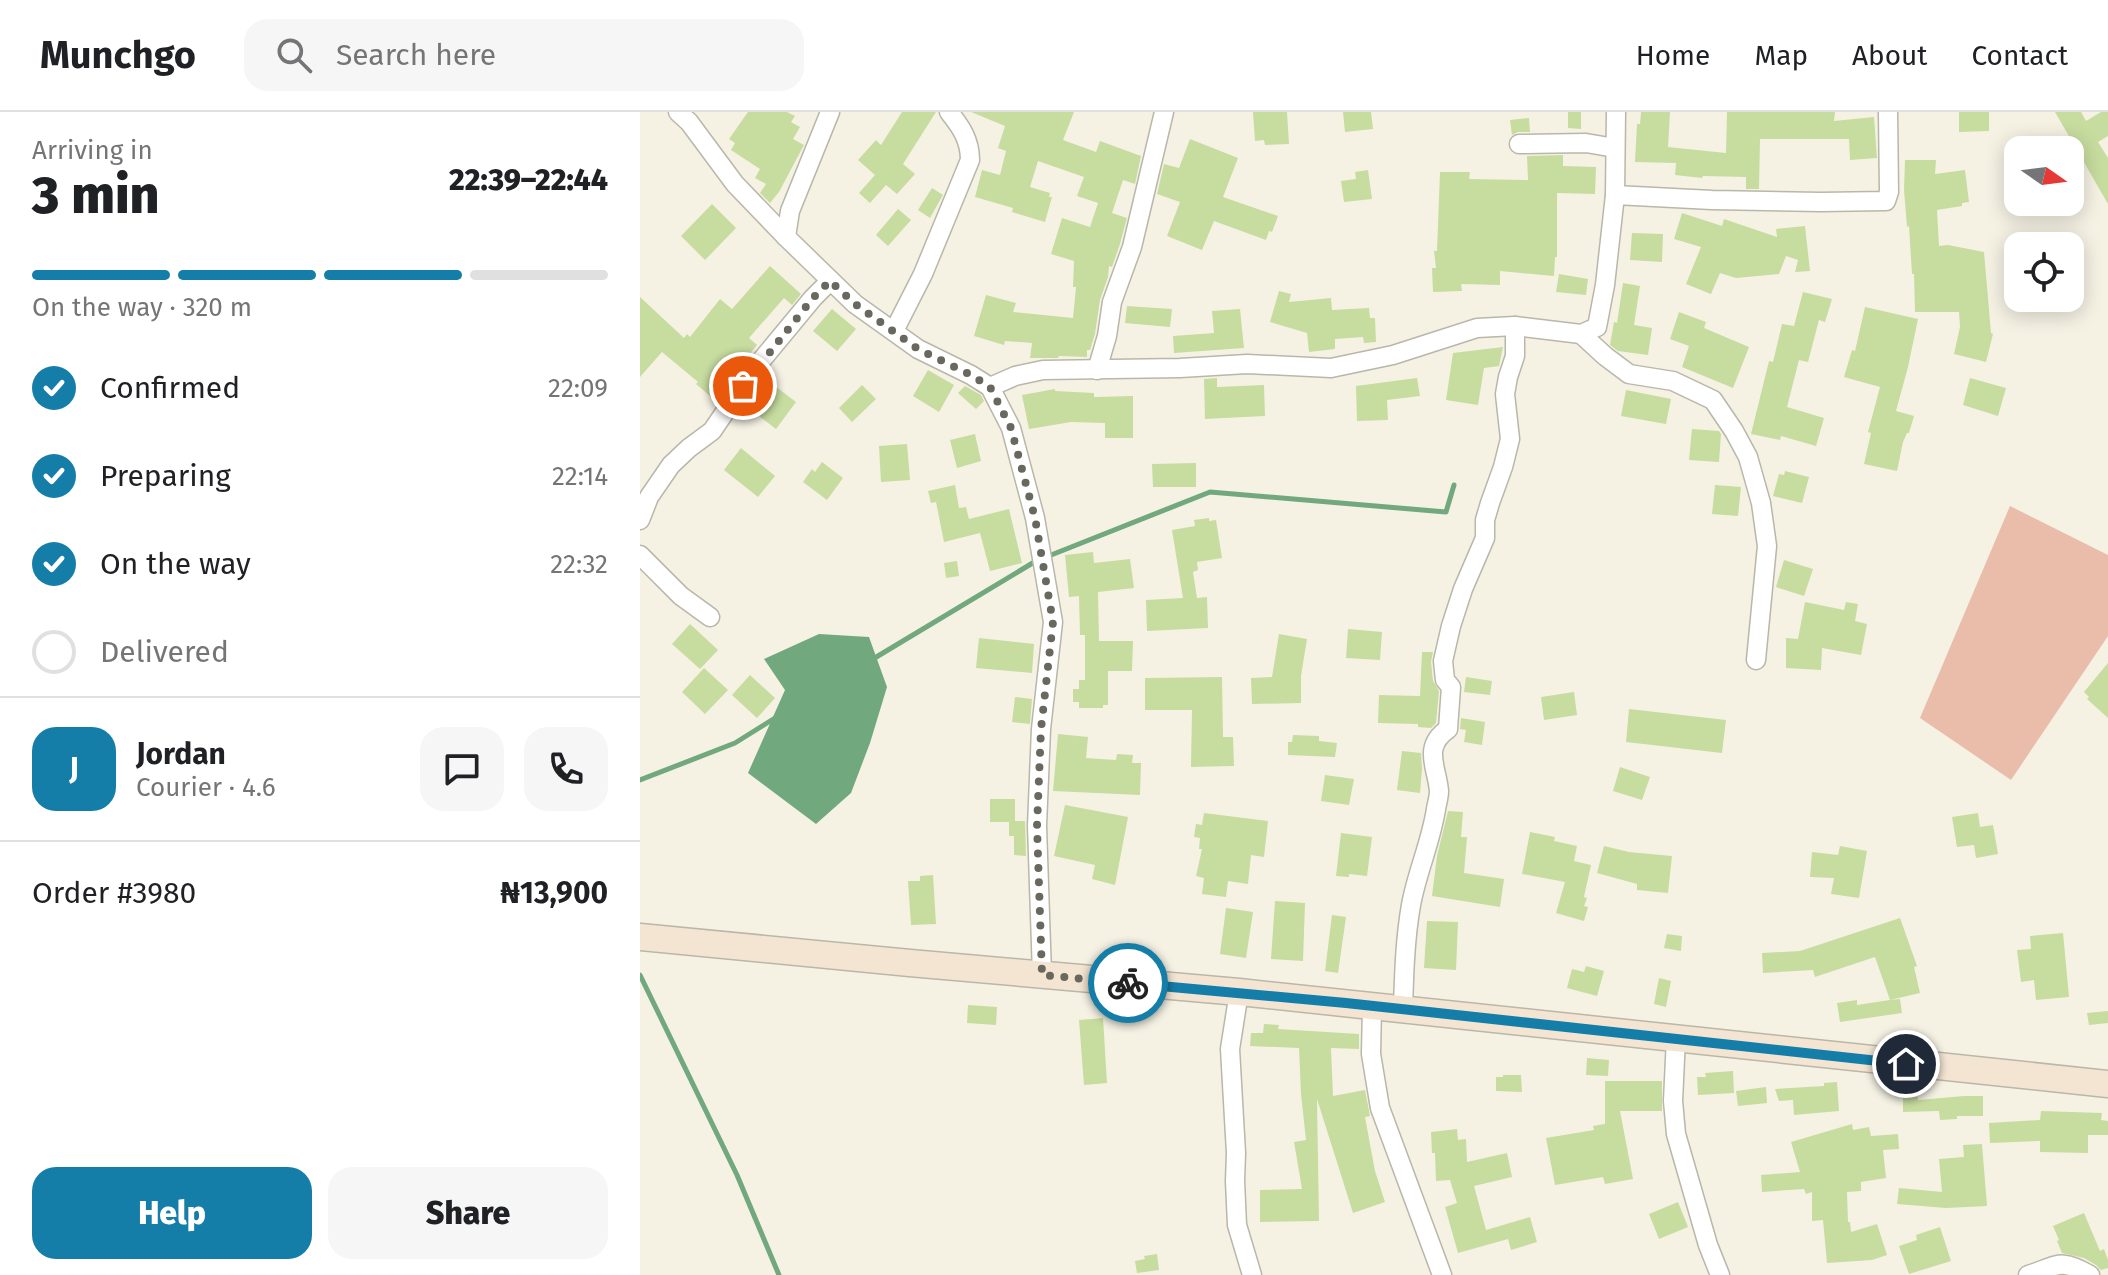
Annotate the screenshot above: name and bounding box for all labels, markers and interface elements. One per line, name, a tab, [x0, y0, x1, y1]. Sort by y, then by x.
search box	[244, 19, 804, 91]
text: Munchgo	[40, 32, 196, 78]
icon: search	[272, 33, 316, 77]
text: Search here	[336, 37, 496, 73]
text: Home	[1636, 39, 1710, 72]
text: Map	[1754, 39, 1808, 72]
text: About	[1852, 39, 1927, 72]
text: Contact	[1971, 39, 2068, 72]
text: Arriving in	[32, 135, 153, 166]
north arrow	[2004, 136, 2084, 216]
map controls	[2004, 136, 2084, 312]
text: 22:39–22:44	[449, 162, 608, 198]
text: 3 min	[32, 164, 160, 227]
button: locate	[2004, 232, 2084, 312]
text: On the way · 320 m	[32, 292, 252, 323]
pin	[709, 352, 777, 420]
icon: bag	[721, 364, 765, 408]
icon: check	[32, 366, 76, 410]
text: Confirmed	[100, 370, 240, 406]
text: 22:09	[548, 373, 608, 404]
icon: check	[32, 454, 76, 498]
text: Preparing	[100, 458, 231, 494]
text: 22:14	[552, 461, 608, 492]
icon: check	[32, 542, 76, 586]
text: On the way	[100, 546, 251, 582]
text: 22:32	[550, 549, 608, 580]
text: Delivered	[100, 634, 229, 670]
button: chat	[420, 727, 504, 811]
button: phone	[524, 727, 608, 811]
text: Jordan	[136, 736, 226, 772]
text: J	[69, 751, 79, 787]
text: Courier · 4.6	[136, 772, 276, 803]
text: Order #3980	[32, 875, 196, 911]
text: ₦13,900	[500, 875, 608, 911]
courier	[1088, 943, 1168, 1023]
icon: bike	[1106, 961, 1150, 1005]
pin	[1872, 1030, 1940, 1098]
icon: home	[1884, 1042, 1928, 1086]
button: Help	[32, 1167, 312, 1259]
button: Share	[328, 1167, 608, 1259]

